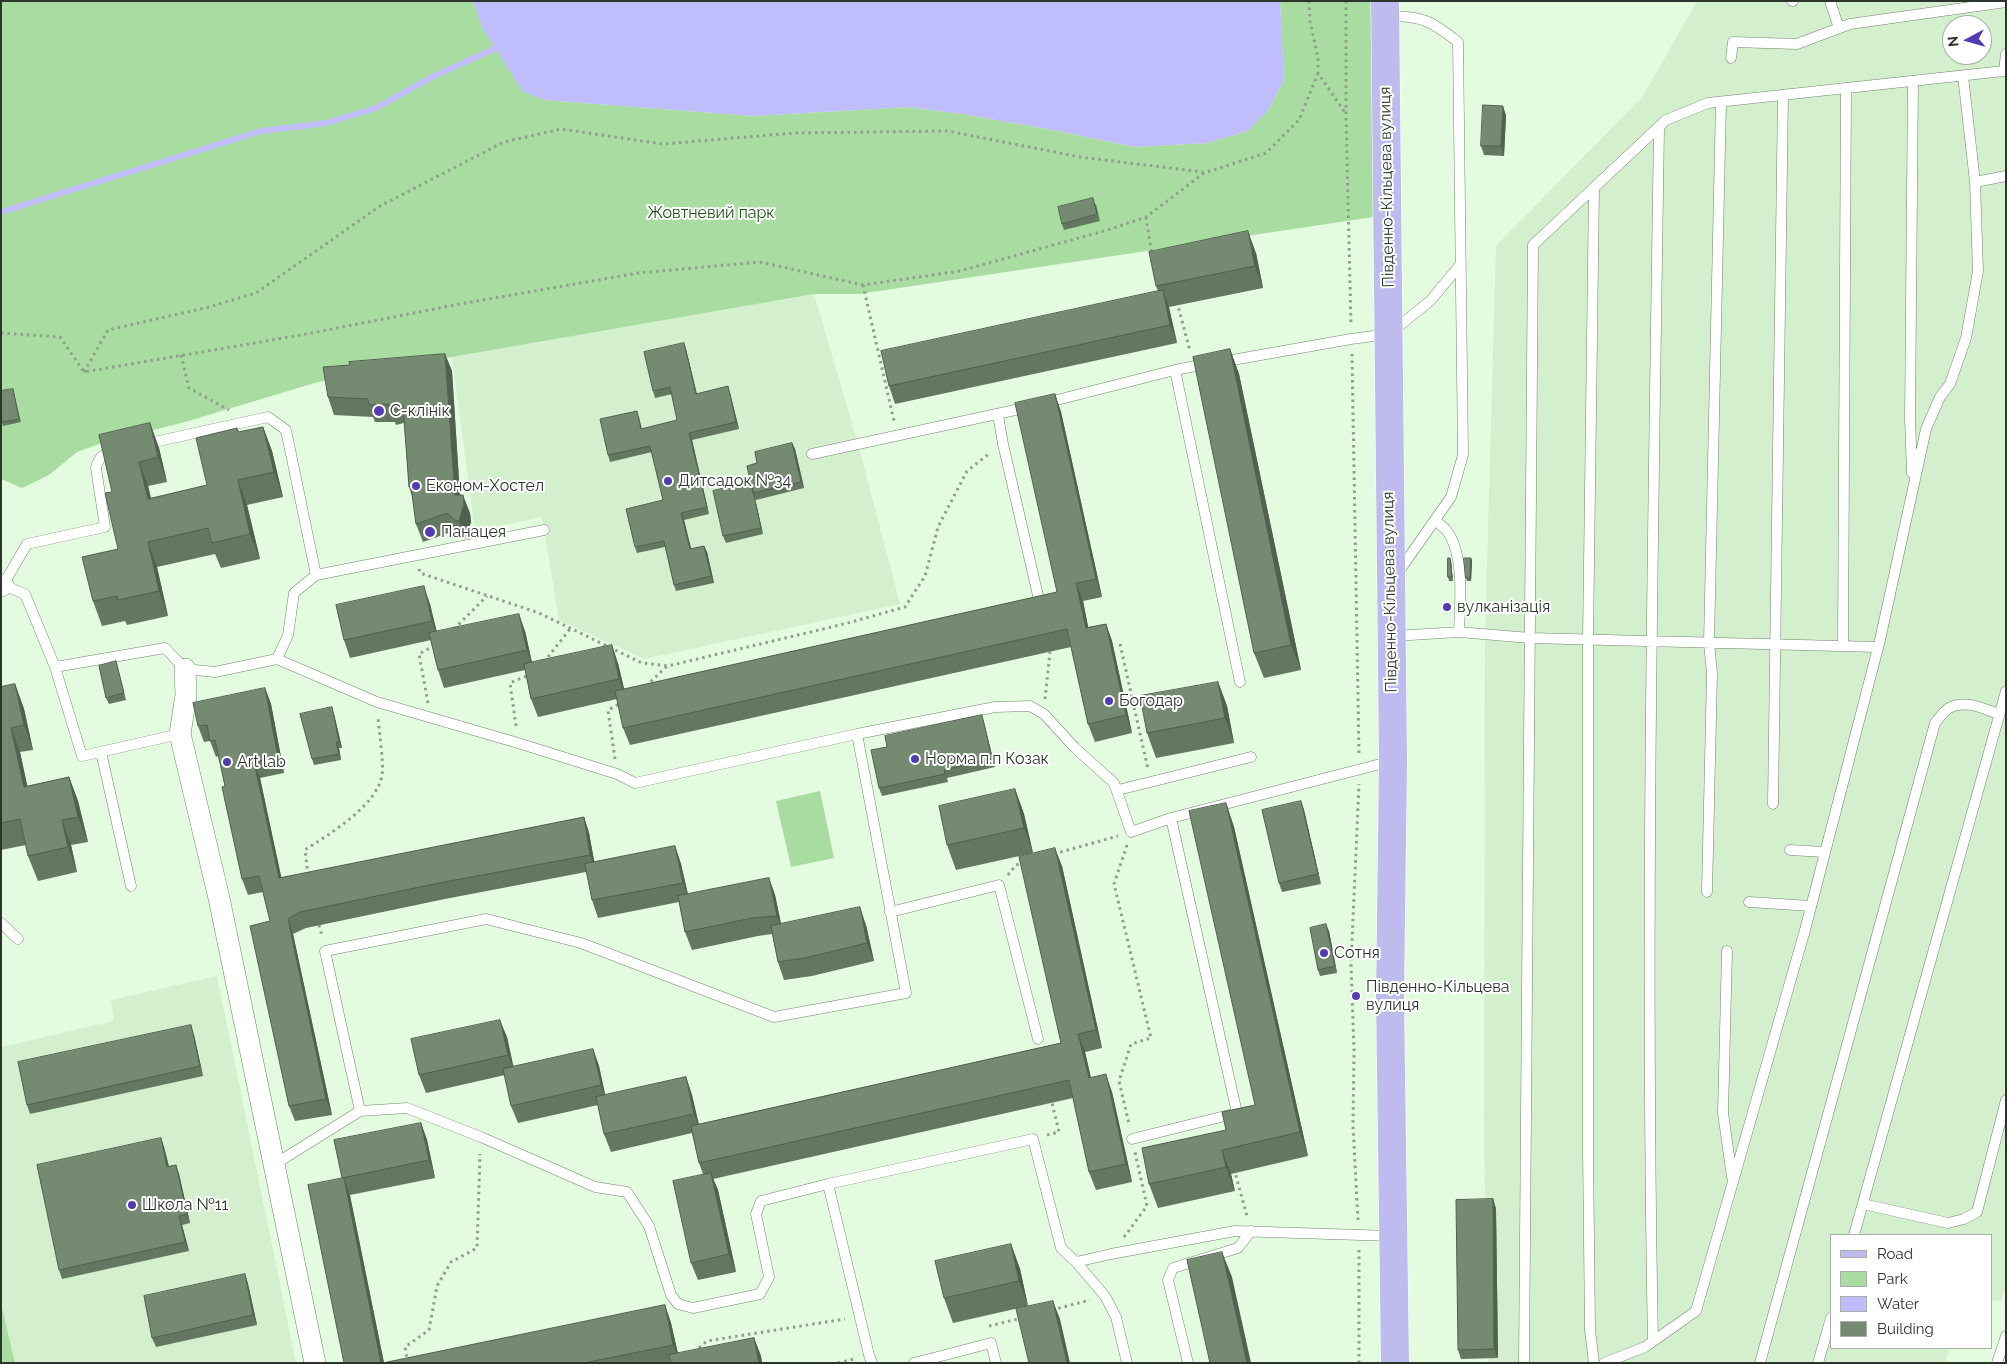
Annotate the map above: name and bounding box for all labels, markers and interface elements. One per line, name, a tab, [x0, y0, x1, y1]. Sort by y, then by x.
north arrow	[1942, 15, 1992, 65]
text: N	[1945, 35, 1962, 48]
street label: Південно-Кільцева вулиця	[1376, 86, 1398, 288]
park label: Жовтневий парк	[647, 203, 775, 223]
place label: С-клінік	[390, 401, 450, 421]
marker: С-клінік	[372, 404, 386, 418]
place label: Дитсадок №34	[678, 471, 791, 491]
marker: Дитсадок №34	[662, 475, 674, 487]
place label: Економ-Хостел	[426, 476, 544, 496]
marker: Економ-Хостел	[410, 480, 422, 492]
street label: Південно-Кільцева вулиця	[1379, 491, 1401, 693]
place label: Панацея	[441, 522, 506, 542]
marker: Панацея	[423, 525, 437, 539]
place label: вулканізація	[1457, 597, 1550, 617]
marker: вулканізація	[1441, 601, 1453, 613]
place label: Богодар	[1119, 691, 1183, 711]
marker: Богодар	[1103, 695, 1115, 707]
place label: Норма п.п Козак	[925, 749, 1049, 769]
place label: Art lab	[237, 752, 286, 772]
marker: Норма п.п Козак	[909, 753, 921, 765]
marker: Art lab	[221, 756, 233, 768]
place label: Сотня	[1334, 943, 1380, 963]
marker: Сотня	[1318, 947, 1330, 959]
place label: Південно-Кільцева вулиця	[1366, 977, 1510, 1015]
marker: Південно-Кільцева вулиця	[1350, 990, 1362, 1002]
place label: Школа №11	[142, 1195, 228, 1215]
marker: Школа №11	[126, 1199, 138, 1211]
legend	[1830, 1234, 1992, 1349]
text: Road	[1877, 1245, 1913, 1263]
text: Park	[1877, 1270, 1908, 1288]
text: Water	[1877, 1295, 1919, 1313]
text: Building	[1877, 1320, 1934, 1338]

